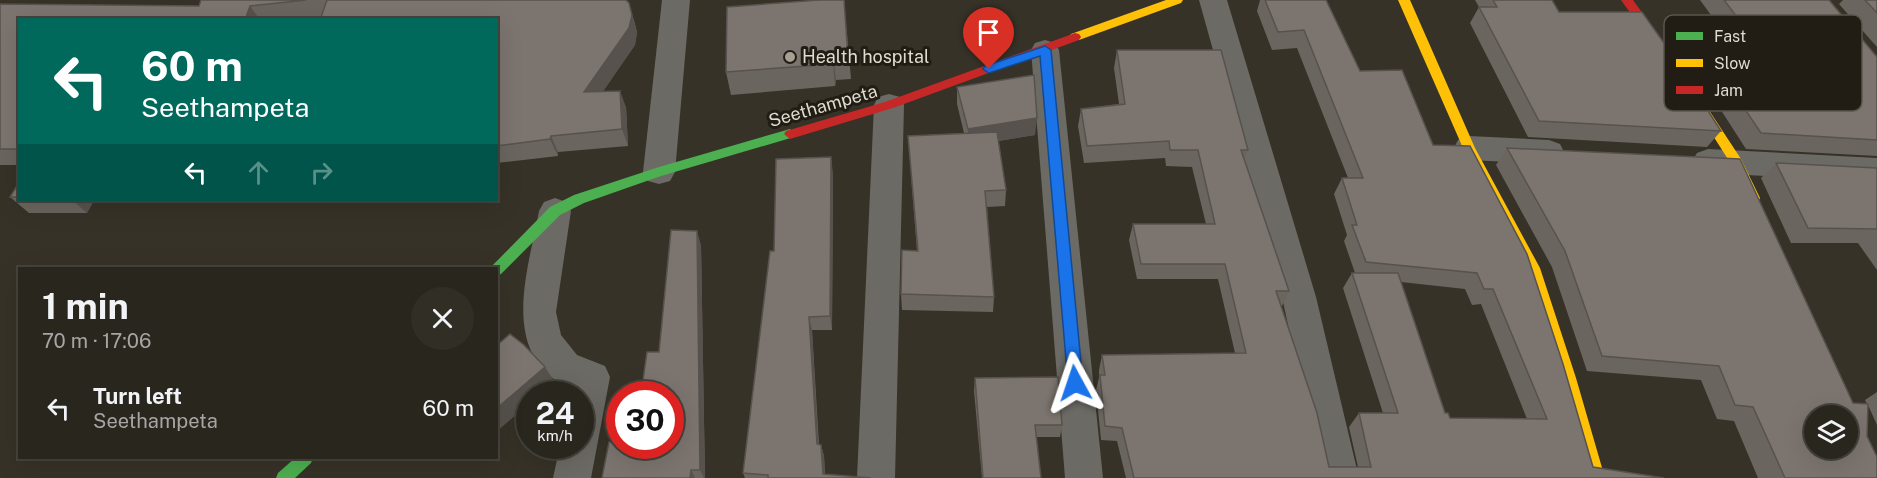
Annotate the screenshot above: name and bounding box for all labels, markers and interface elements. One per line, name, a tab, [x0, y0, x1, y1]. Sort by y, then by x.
pin	[963, 7, 1014, 69]
legend	[1664, 15, 1862, 111]
icon: arrive	[972, 16, 1005, 49]
text: Fast	[1714, 27, 1746, 46]
text: 60 m	[141, 41, 243, 90]
icon: left	[42, 42, 120, 120]
place label: Health hospital	[802, 46, 929, 67]
marker: Health hospital	[783, 50, 797, 64]
text: Slow	[1714, 54, 1751, 73]
street label: Seethampeta	[766, 80, 880, 131]
text: Jam	[1714, 81, 1743, 100]
text: Seethampeta	[141, 91, 309, 123]
icon: left	[179, 156, 212, 189]
icon: ahead	[242, 156, 275, 189]
icon: right	[305, 156, 338, 189]
text: 1 min	[42, 285, 129, 327]
button: close	[411, 287, 474, 350]
text: 70 m · 17:06	[42, 329, 151, 353]
position arrow	[1043, 351, 1107, 415]
speed limit sign: 30	[606, 381, 684, 459]
text: Turn left	[93, 383, 182, 409]
icon: left	[42, 392, 75, 425]
text: 60 m	[423, 395, 474, 421]
text: 24	[536, 395, 574, 431]
map controls	[1804, 405, 1858, 459]
button: layers	[1804, 405, 1858, 459]
text: Seethampeta	[93, 409, 218, 433]
text: km/h	[537, 427, 573, 444]

